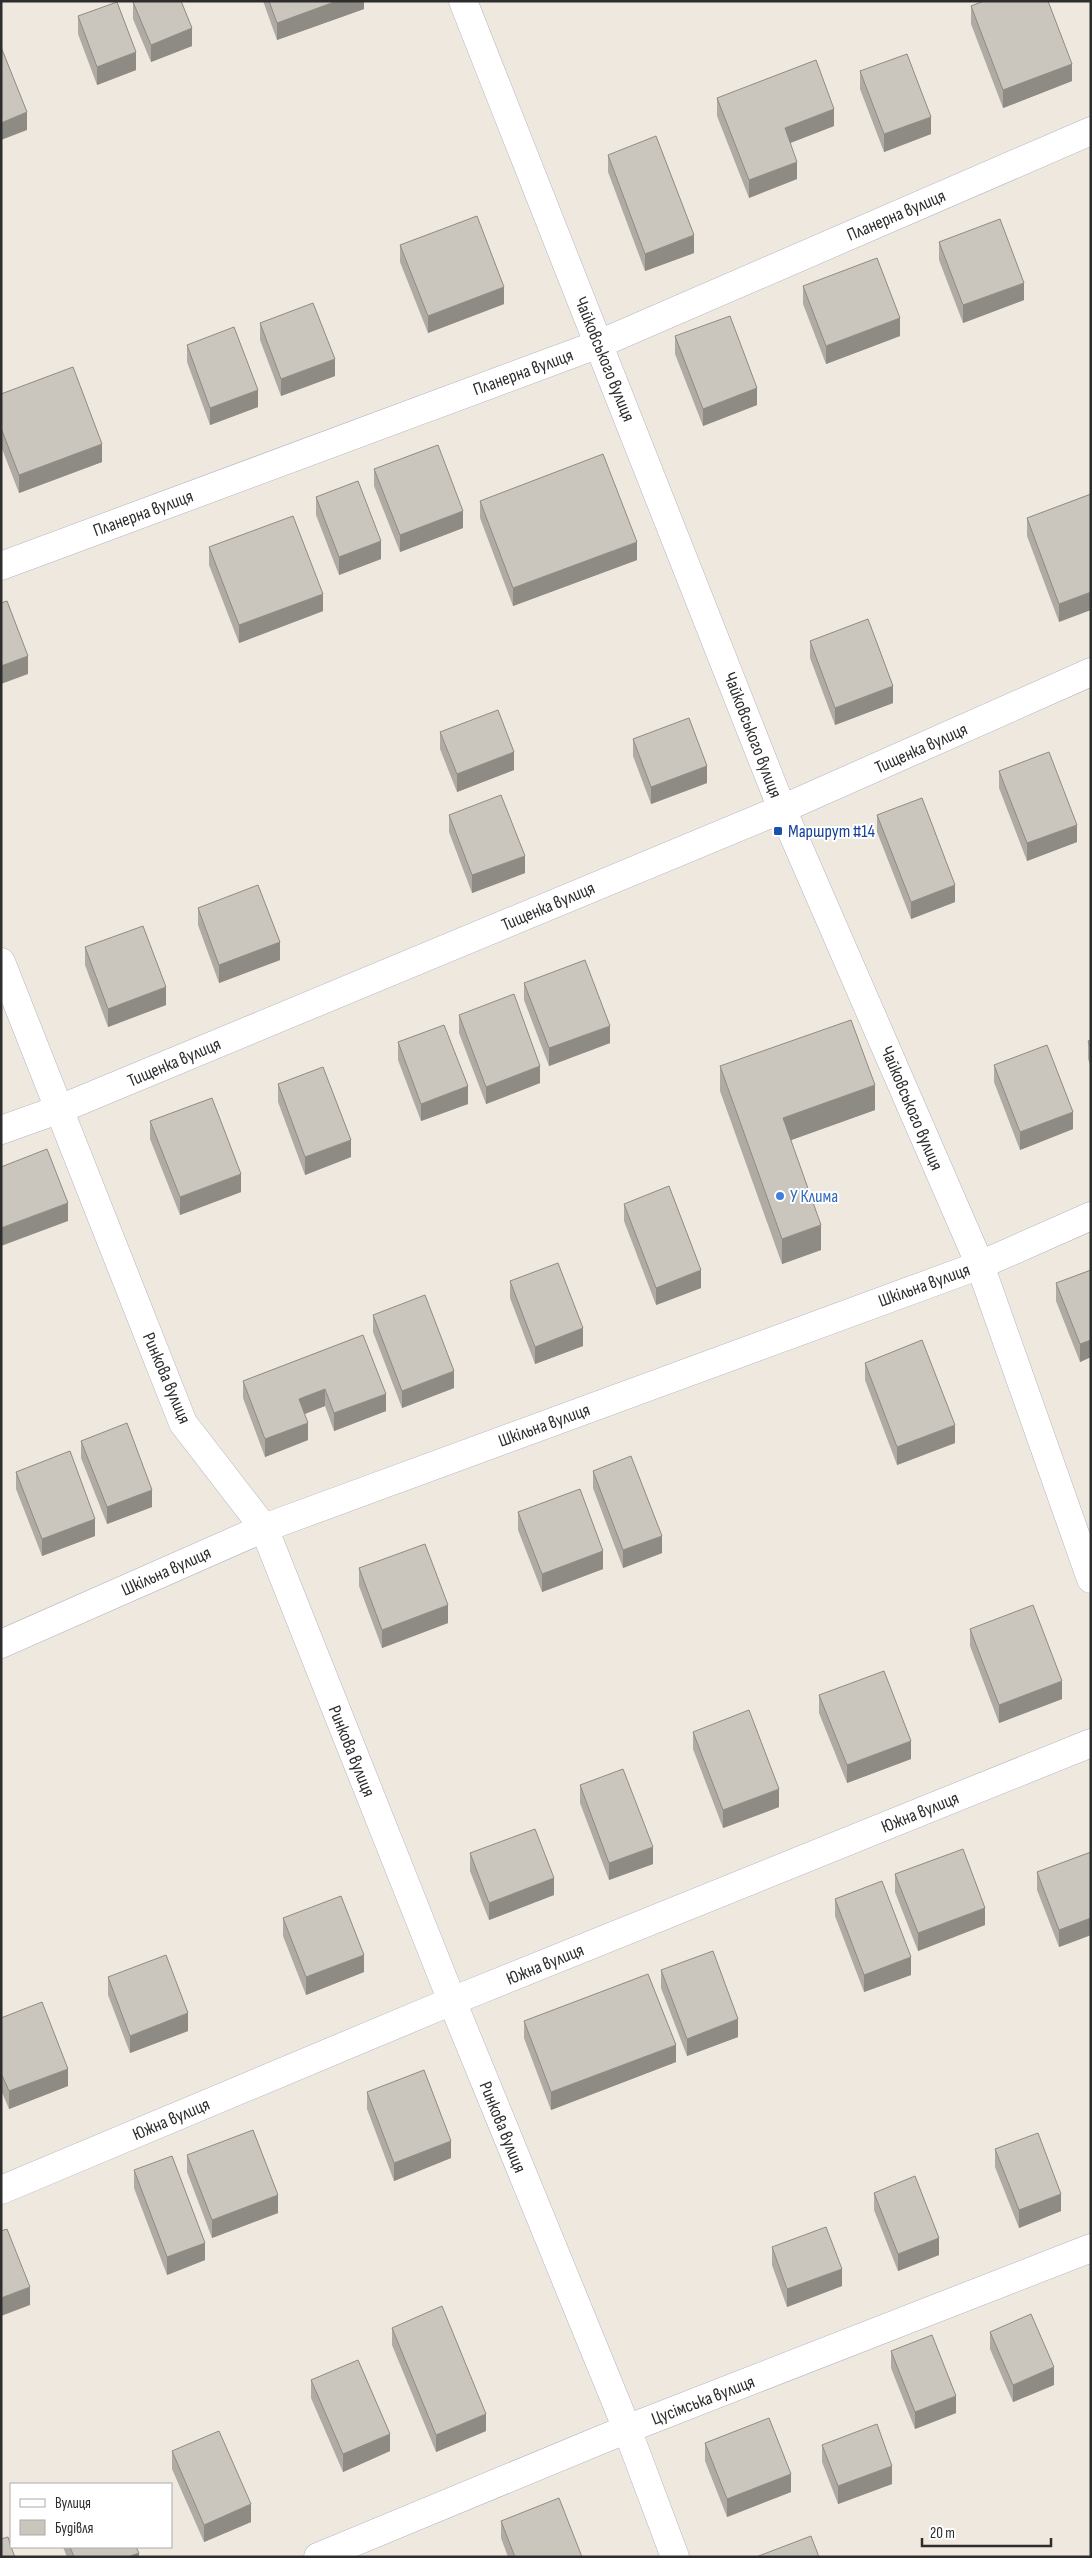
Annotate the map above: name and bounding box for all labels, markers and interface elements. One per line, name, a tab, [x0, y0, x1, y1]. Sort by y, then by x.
street label: Планерна вулиця	[844, 185, 949, 246]
street label: Чайковського вулиця	[570, 294, 639, 425]
street label: Планерна вулиця	[470, 345, 576, 400]
street label: Планерна вулиця	[90, 486, 196, 541]
street label: Чайковського вулиця	[719, 669, 786, 801]
street label: Тищенка вулиця	[872, 719, 971, 778]
place label: Маршрут #14	[788, 821, 876, 842]
marker: Маршрут #14	[772, 825, 784, 837]
street label: Тищенка вулиця	[498, 877, 598, 935]
street label: Тищенка вулиця	[124, 1033, 224, 1091]
street label: Чайковського вулиця	[876, 1043, 947, 1173]
place label: У Клима	[790, 1186, 838, 1207]
marker: У Клима	[774, 1190, 786, 1202]
street label: Шкільна вулиця	[876, 1259, 973, 1312]
street label: Ринкова вулиця	[138, 1330, 195, 1427]
street label: Шкільна вулиця	[496, 1399, 593, 1452]
street label: Шкільна вулиця	[118, 1542, 214, 1601]
street label: Ринкова вулиця	[324, 1702, 379, 1800]
street label: Южна вулиця	[878, 1787, 962, 1838]
street label: Южна вулиця	[503, 1939, 587, 1990]
street label: Ринкова вулиця	[475, 2078, 530, 2176]
street label: Южна вулиця	[129, 2094, 213, 2145]
street label: Цусімська вулиця	[649, 2371, 758, 2430]
legend	[10, 2483, 172, 2548]
text: Вулиця	[55, 2494, 91, 2513]
scale bar	[922, 2516, 1051, 2548]
text: Будівля	[55, 2519, 94, 2538]
text: 20 m	[930, 2524, 955, 2543]

